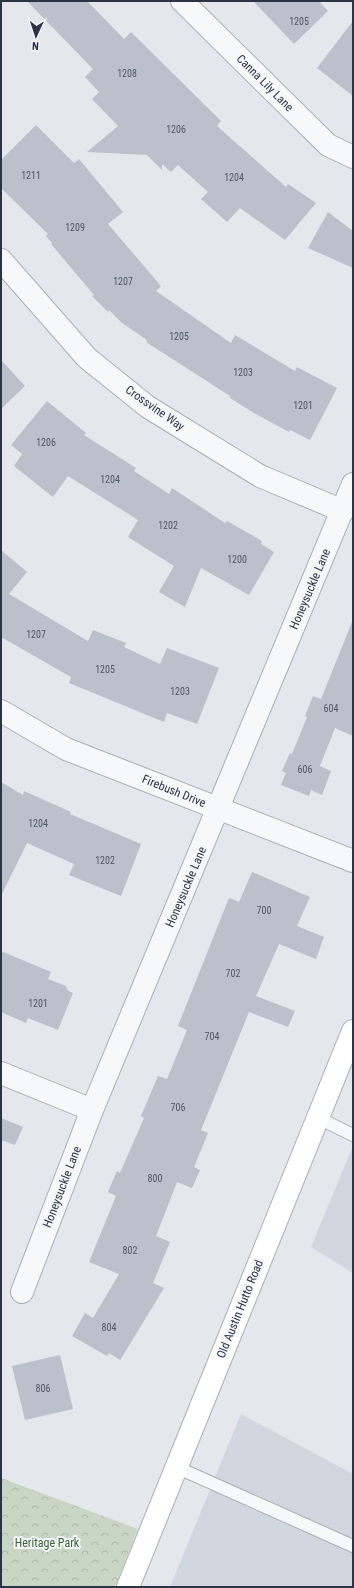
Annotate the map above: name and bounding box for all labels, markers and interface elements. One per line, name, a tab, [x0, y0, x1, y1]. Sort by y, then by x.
north arrow	[16, 16, 56, 56]
house number: 1205	[289, 16, 309, 27]
text: N	[32, 39, 39, 52]
street label: Canna Lily Lane	[234, 52, 297, 115]
house number: 1208	[117, 68, 137, 79]
house number: 1206	[166, 124, 186, 135]
house number: 1211	[21, 170, 41, 181]
house number: 1204	[224, 172, 244, 183]
house number: 1209	[65, 222, 85, 233]
house number: 1207	[113, 276, 133, 287]
house number: 1205	[169, 331, 189, 342]
house number: 1203	[233, 367, 253, 378]
street label: Crossvine Way	[123, 382, 187, 434]
house number: 1201	[293, 400, 313, 411]
house number: 1206	[36, 437, 56, 448]
house number: 1204	[100, 474, 120, 485]
house number: 1202	[158, 520, 178, 531]
street label: Honeysuckle Lane	[287, 546, 333, 631]
house number: 1200	[227, 554, 247, 565]
house number: 1207	[26, 629, 46, 640]
house number: 1205	[95, 664, 115, 675]
house number: 1203	[170, 686, 190, 697]
house number: 604	[324, 703, 338, 714]
house number: 606	[298, 764, 312, 775]
street label: Firebush Drive	[140, 772, 208, 810]
house number: 1204	[28, 818, 48, 829]
street label: Honeysuckle Lane	[163, 844, 209, 929]
house number: 1202	[95, 855, 115, 866]
house number: 700	[257, 905, 271, 916]
house number: 702	[226, 968, 240, 979]
house number: 1201	[28, 998, 48, 1009]
house number: 704	[205, 1031, 219, 1042]
house number: 706	[171, 1102, 185, 1113]
street label: Honeysuckle Lane	[40, 1144, 84, 1230]
house number: 800	[148, 1173, 162, 1184]
house number: 802	[123, 1245, 137, 1256]
street label: Old Austin Hutto Road	[214, 1258, 266, 1360]
house number: 804	[102, 1322, 116, 1333]
house number: 806	[36, 1383, 50, 1394]
park label: Heritage Park	[15, 1536, 80, 1550]

